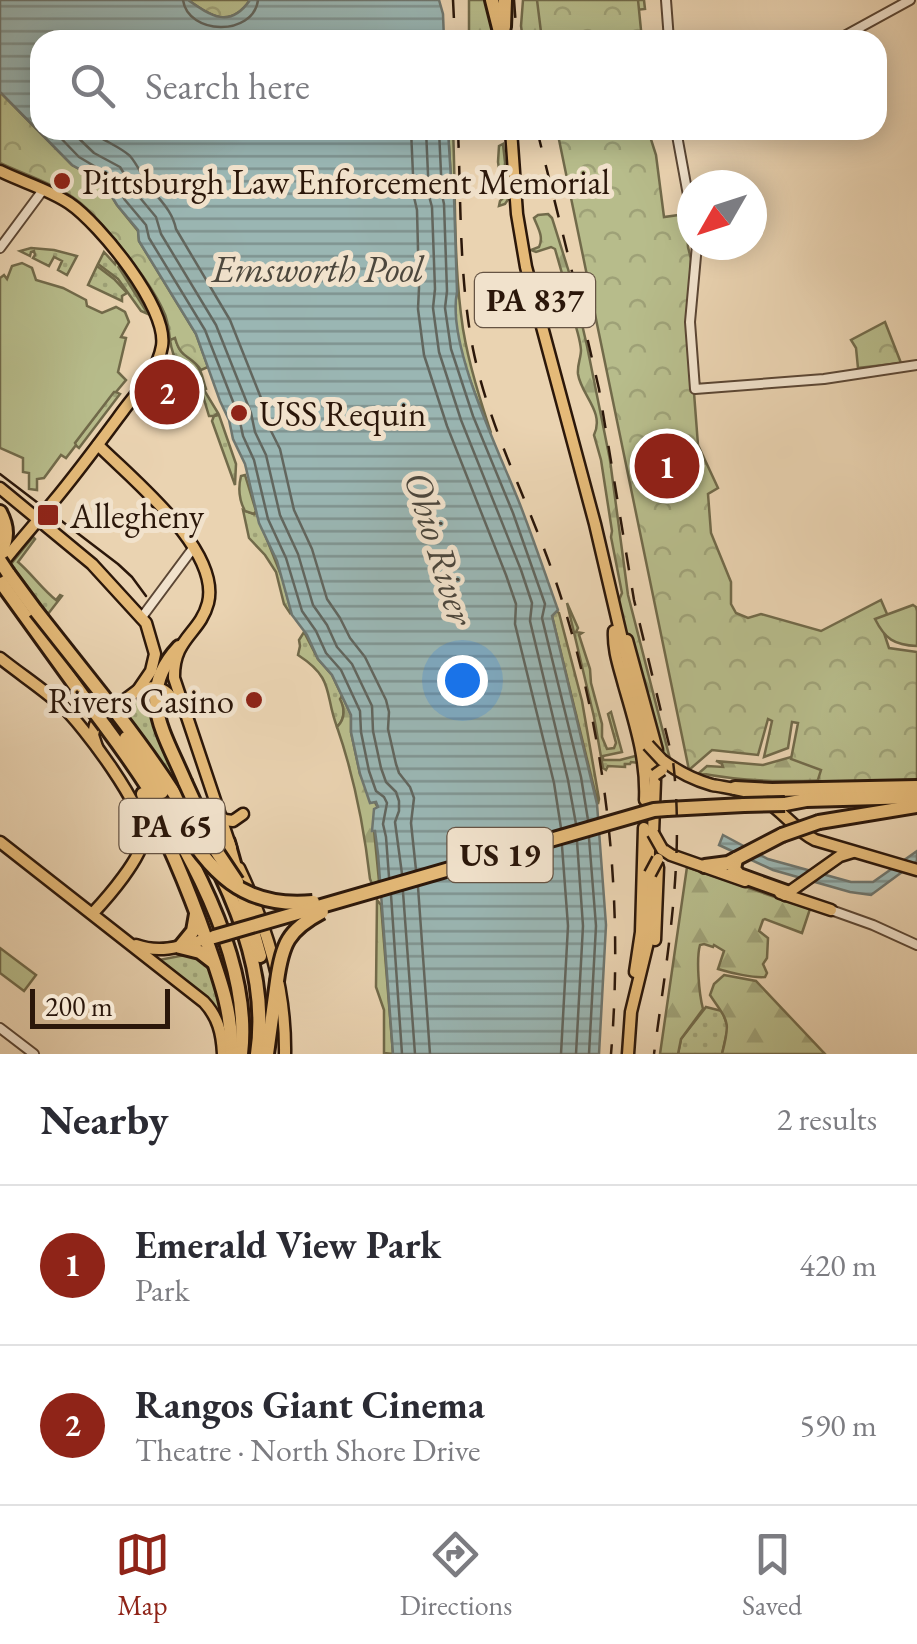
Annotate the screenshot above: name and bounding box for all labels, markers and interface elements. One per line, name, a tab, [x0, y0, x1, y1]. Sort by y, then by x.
search box	[30, 30, 887, 140]
icon: search	[65, 58, 120, 113]
text: Search here	[145, 61, 310, 110]
place label: Pittsburgh Law Enforcement Memorial	[82, 159, 610, 204]
marker: Pittsburgh Law Enforcement Memorial	[51, 170, 73, 192]
north arrow	[677, 170, 767, 260]
water label: Emsworth Pool	[210, 244, 425, 293]
road number: PA 837	[475, 273, 595, 327]
pin: 2	[134, 354, 200, 430]
place label: USS Requin	[259, 391, 426, 436]
marker: USS Requin	[228, 402, 250, 424]
pin: 1	[634, 428, 700, 504]
water label: Ohio River	[394, 465, 487, 632]
place label: Allegheny	[69, 493, 205, 538]
marker: Allegheny	[35, 502, 61, 528]
your location	[437, 655, 488, 706]
place label: Rivers Casino	[48, 678, 234, 723]
marker: Rivers Casino	[243, 689, 265, 711]
road number: PA 65	[120, 799, 224, 853]
road number: US 19	[448, 828, 552, 882]
scale bar	[30, 984, 170, 1028]
text: 200 m	[45, 988, 113, 1024]
text: Nearby	[40, 1092, 169, 1147]
text: 2 results	[777, 1098, 877, 1140]
text: Emerald View Park	[135, 1220, 441, 1269]
text: 1	[64, 1244, 81, 1286]
text: 420 m	[800, 1244, 877, 1286]
text: Park	[135, 1269, 190, 1311]
text: Rangos Giant Cinema	[135, 1380, 485, 1429]
text: 2	[64, 1404, 81, 1446]
text: 590 m	[800, 1404, 877, 1446]
text: Theatre · North Shore Drive	[135, 1429, 481, 1471]
tab: Map	[115, 1527, 170, 1623]
tab: Directions	[400, 1527, 512, 1623]
tab: Saved	[742, 1527, 802, 1623]

